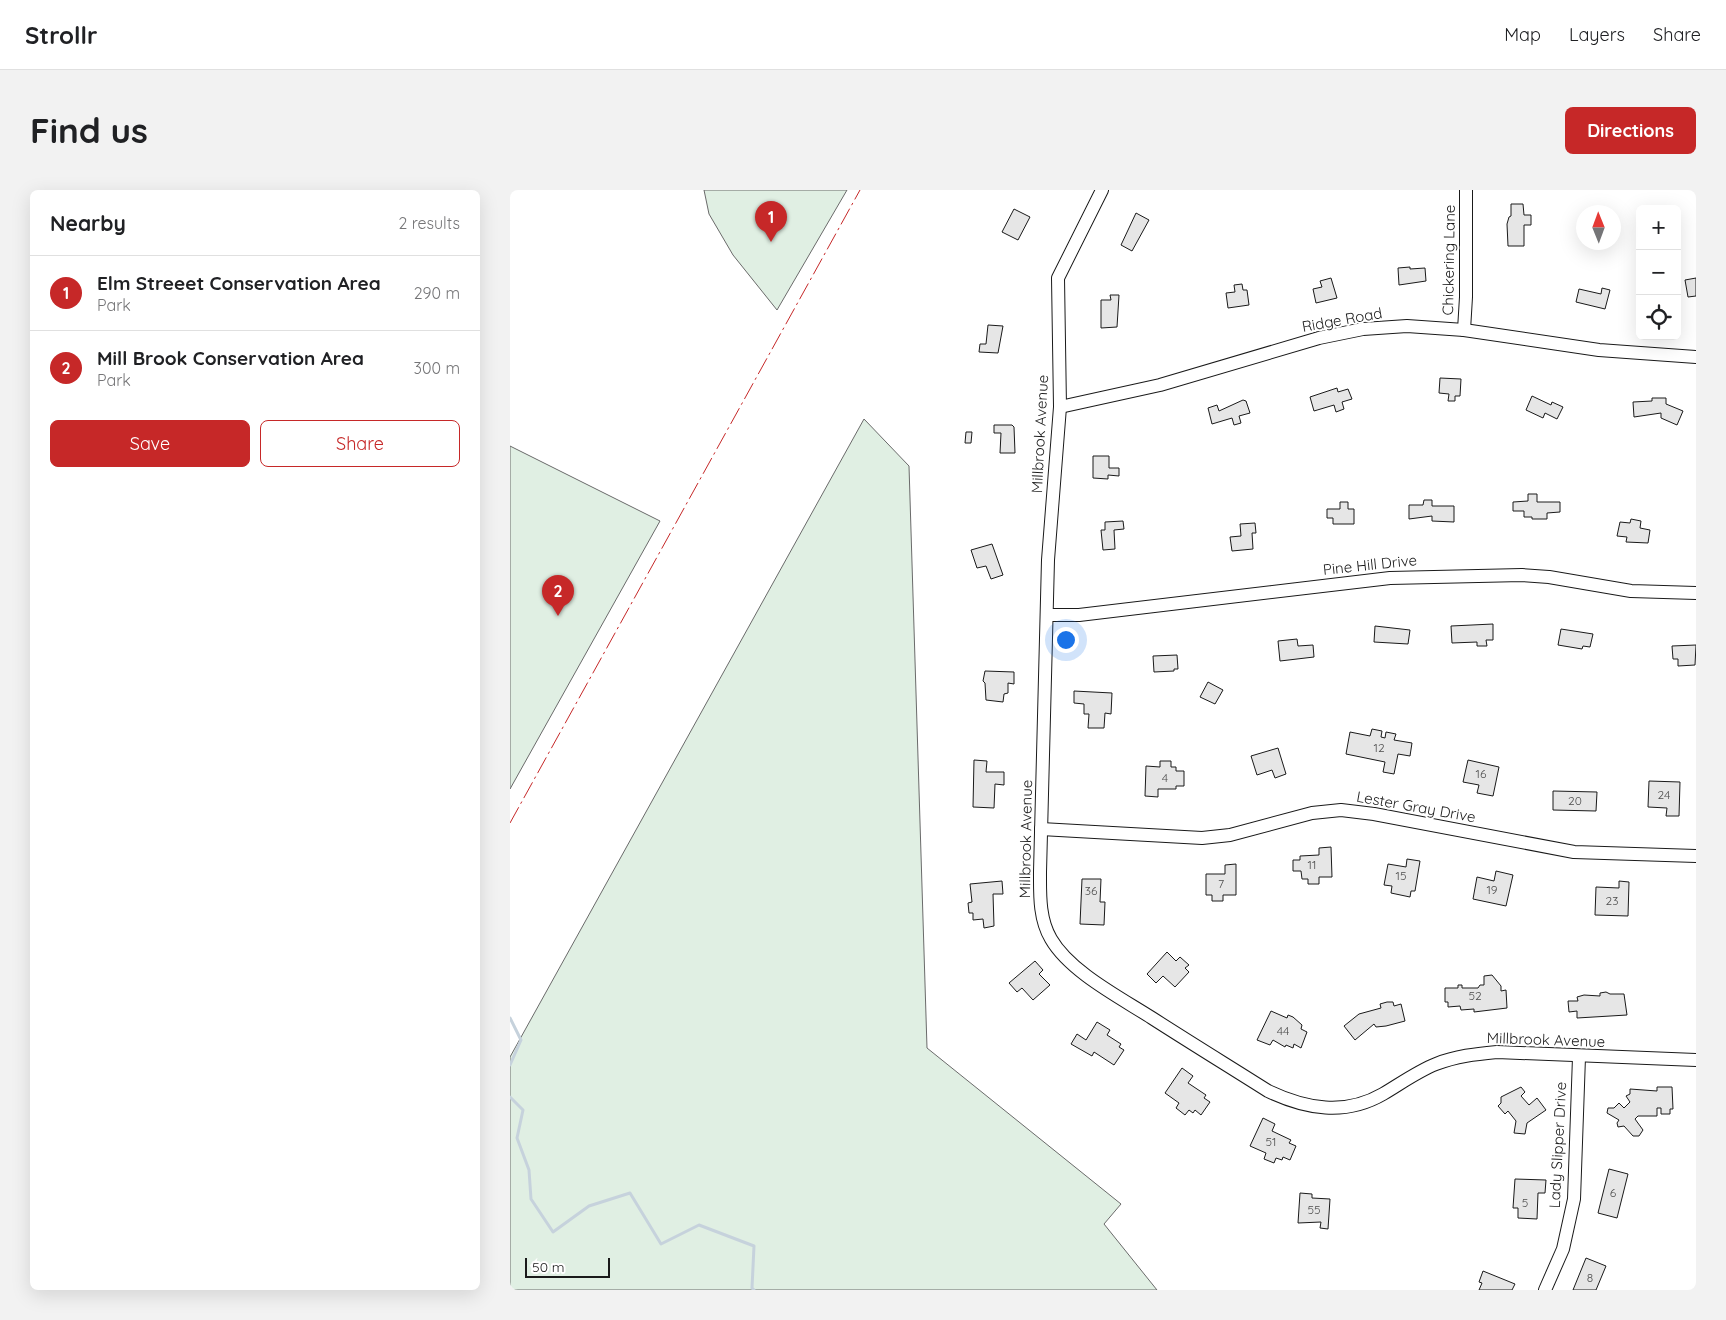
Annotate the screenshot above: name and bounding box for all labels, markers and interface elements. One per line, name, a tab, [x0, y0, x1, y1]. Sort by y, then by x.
text: Strollr	[25, 20, 97, 50]
text: Map	[1504, 23, 1541, 46]
text: Layers	[1569, 23, 1625, 46]
text: Share	[1653, 23, 1701, 46]
button: Directions	[1565, 107, 1696, 154]
text: Find us	[30, 108, 148, 152]
pin: 1	[755, 201, 787, 242]
street label: Chickering Lane	[1438, 204, 1459, 316]
north arrow	[1576, 205, 1621, 250]
map controls	[1636, 205, 1681, 340]
button: +	[1636, 205, 1681, 250]
text: Nearby	[50, 210, 126, 236]
text: 2 results	[398, 213, 460, 233]
button: −	[1636, 250, 1681, 295]
text: Elm Streeet Conservation Area	[97, 271, 381, 295]
text: 1	[63, 283, 69, 303]
text: 290 m	[414, 283, 460, 303]
text: Park	[97, 295, 131, 315]
button: locate	[1636, 295, 1681, 340]
street label: Ridge Road	[1300, 303, 1384, 336]
text: Mill Brook Conservation Area	[97, 346, 364, 370]
text: 2	[61, 358, 71, 378]
text: 300 m	[414, 358, 460, 378]
text: Park	[97, 370, 131, 390]
street label: Millbrook Avenue	[1027, 374, 1052, 494]
button: Save	[50, 420, 250, 467]
button: Share	[260, 420, 460, 467]
street label: Pine Hill Drive	[1322, 550, 1418, 579]
pin: 2	[542, 575, 574, 616]
your location	[1053, 627, 1079, 653]
house number: 12	[1373, 740, 1385, 755]
house number: 16	[1476, 766, 1487, 781]
house number: 4	[1162, 770, 1168, 785]
street label: Millbrook Avenue	[1015, 780, 1036, 898]
street label: Lester Gray Drive	[1355, 787, 1477, 826]
house number: 24	[1658, 787, 1670, 802]
house number: 20	[1568, 793, 1582, 808]
house number: 11	[1308, 857, 1316, 872]
house number: 15	[1396, 868, 1406, 883]
house number: 7	[1218, 876, 1224, 891]
house number: 19	[1486, 882, 1498, 897]
house number: 36	[1085, 883, 1098, 898]
house number: 23	[1606, 893, 1618, 908]
house number: 52	[1468, 988, 1482, 1003]
house number: 44	[1277, 1023, 1289, 1038]
street label: Millbrook Avenue	[1486, 1028, 1606, 1051]
street label: Lady Slipper Drive	[1545, 1081, 1570, 1209]
house number: 51	[1266, 1134, 1276, 1149]
house number: 6	[1610, 1185, 1617, 1200]
house number: 5	[1522, 1195, 1528, 1210]
house number: 55	[1307, 1202, 1321, 1217]
scale bar	[525, 1255, 610, 1278]
text: 50 m	[532, 1258, 565, 1276]
house number: 8	[1587, 1270, 1593, 1285]

